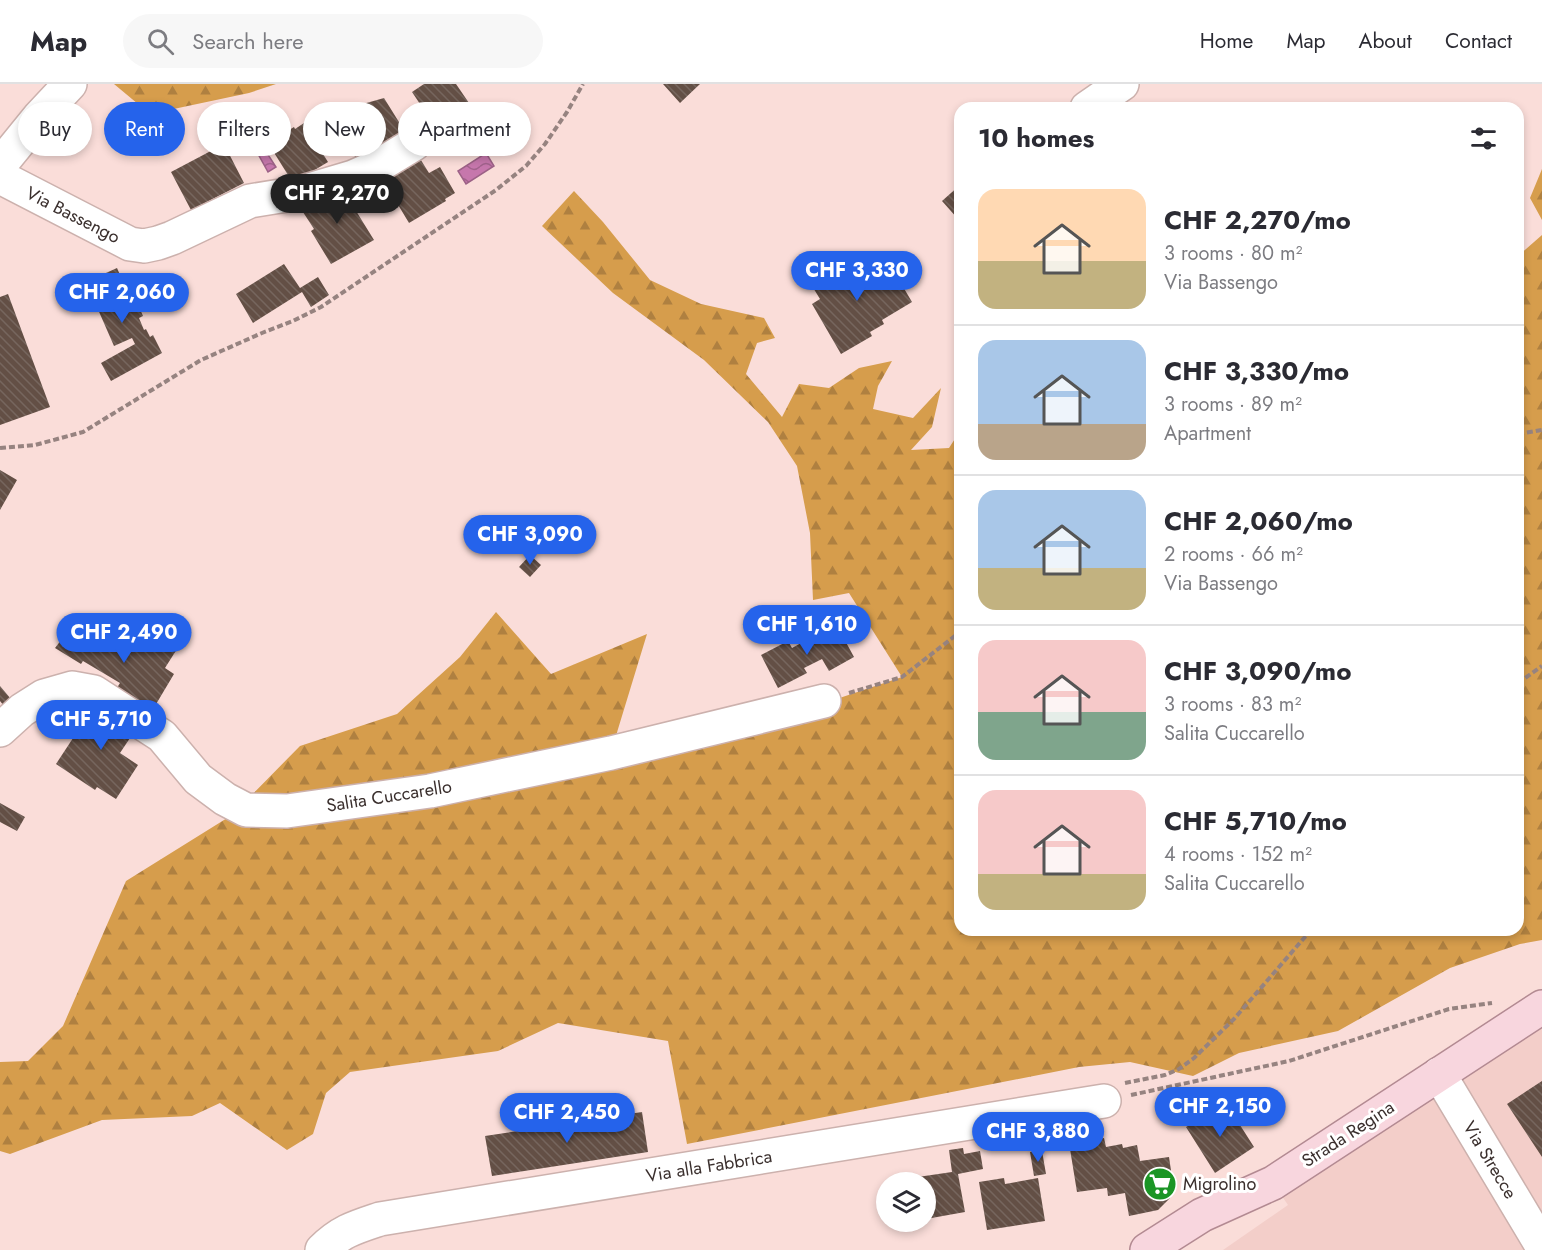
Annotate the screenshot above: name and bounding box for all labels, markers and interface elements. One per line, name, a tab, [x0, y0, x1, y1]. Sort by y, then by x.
search box	[123, 14, 543, 68]
text: Map	[30, 21, 87, 62]
icon: search	[144, 25, 177, 58]
text: Search here	[192, 25, 304, 57]
text: Home	[1200, 26, 1253, 56]
text: Map	[1286, 26, 1326, 56]
text: About	[1359, 26, 1412, 56]
text: Contact	[1445, 26, 1512, 56]
chip: Buy	[18, 102, 92, 156]
chip: Rent	[104, 102, 185, 156]
chip: Filters	[197, 102, 291, 156]
chip: New	[303, 102, 386, 156]
chip: Apartment	[398, 102, 531, 156]
text: 10 homes	[978, 119, 1094, 157]
icon: filters	[1467, 122, 1500, 155]
pin: CHF 2,270	[268, 174, 406, 225]
text: CHF 2,270	[285, 179, 389, 208]
street label: Via Bassengo	[21, 180, 125, 250]
text: CHF 2,270/mo	[1164, 201, 1351, 239]
icon: home	[1026, 213, 1098, 285]
text: 3 rooms · 80 m²	[1164, 239, 1302, 268]
pin: CHF 3,330	[788, 251, 926, 302]
text: CHF 3,330	[805, 256, 909, 285]
text: Via Bassengo	[1164, 268, 1278, 297]
pin: CHF 2,060	[53, 273, 191, 324]
text: CHF 2,060	[69, 278, 175, 307]
text: CHF 3,330/mo	[1164, 352, 1349, 390]
icon: home	[1026, 364, 1098, 436]
text: 3 rooms · 89 m²	[1164, 390, 1302, 419]
text: Apartment	[1164, 419, 1251, 448]
text: CHF 2,060/mo	[1164, 502, 1353, 540]
icon: home	[1026, 514, 1098, 586]
pin: CHF 3,090	[461, 515, 599, 566]
text: CHF 3,090	[477, 520, 583, 549]
text: 2 rooms · 66 m²	[1164, 540, 1303, 569]
text: Via Bassengo	[1164, 569, 1278, 598]
pin: CHF 1,610	[738, 605, 876, 656]
text: CHF 1,610	[757, 610, 857, 639]
pin: CHF 2,490	[55, 613, 193, 664]
text: CHF 2,490	[71, 618, 177, 647]
text: CHF 3,090/mo	[1164, 652, 1352, 690]
icon: home	[1026, 664, 1098, 736]
text: 3 rooms · 83 m²	[1164, 690, 1301, 719]
pin: CHF 5,710	[32, 700, 170, 751]
text: CHF 5,710	[50, 705, 152, 734]
text: Salita Cuccarello	[1164, 719, 1305, 748]
street label: Salita Cuccarello	[324, 773, 454, 819]
text: CHF 5,710/mo	[1164, 802, 1347, 840]
icon: home	[1026, 814, 1098, 886]
text: 4 rooms · 152 m²	[1164, 840, 1312, 869]
text: Salita Cuccarello	[1164, 869, 1305, 898]
pin: CHF 2,150	[1151, 1087, 1289, 1138]
text: CHF 2,150	[1169, 1092, 1271, 1121]
pin: CHF 2,450	[498, 1093, 636, 1144]
street label: Strada Regina	[1297, 1094, 1399, 1174]
text: CHF 2,450	[514, 1098, 620, 1127]
pin: CHF 3,880	[969, 1112, 1107, 1163]
street label: Via Strecce	[1457, 1116, 1523, 1204]
text: CHF 3,880	[986, 1117, 1090, 1146]
street label: Via alla Fabbrica	[644, 1143, 774, 1189]
supermarket icon: Migrolino	[1142, 1166, 1178, 1202]
place label: Migrolino	[1183, 1171, 1257, 1197]
map controls	[876, 1172, 936, 1232]
button: layers	[876, 1172, 936, 1232]

